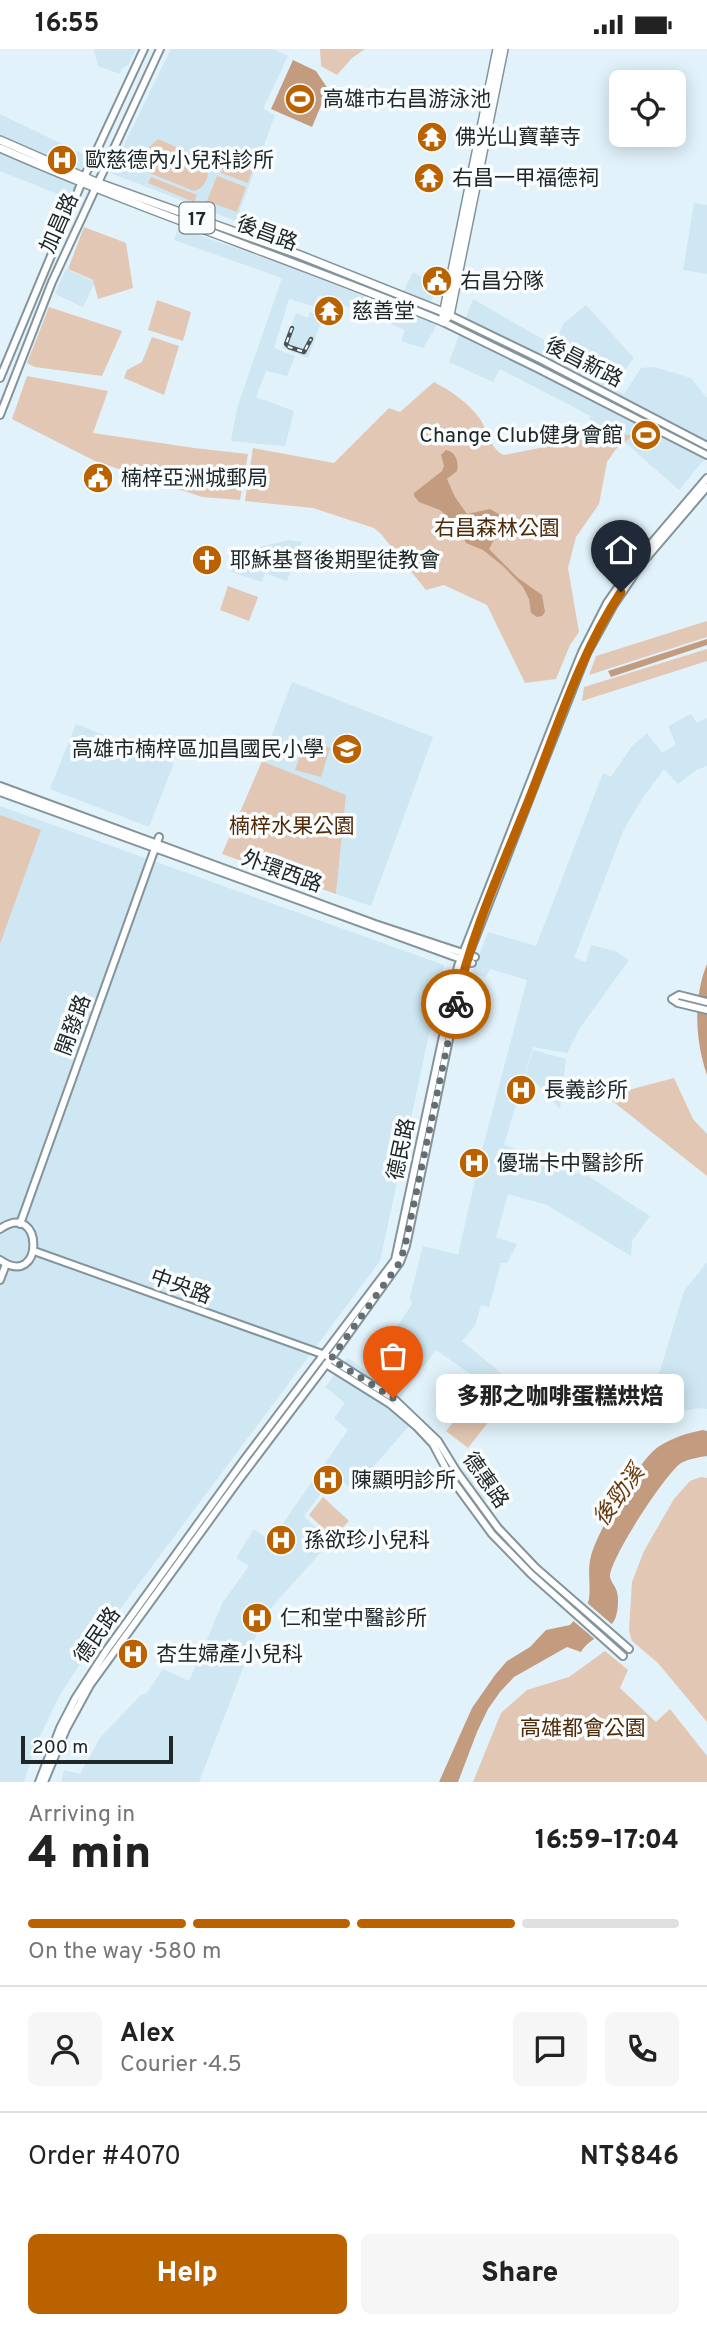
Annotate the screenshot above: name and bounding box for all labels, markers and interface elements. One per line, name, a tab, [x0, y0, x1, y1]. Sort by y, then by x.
text: 16:55	[35, 8, 99, 41]
map controls	[609, 70, 686, 147]
button: locate	[609, 70, 686, 147]
sports icon: 高雄市右昌游泳池	[283, 82, 317, 116]
place label: 高雄市右昌游泳池	[323, 87, 491, 114]
temple icon: 佛光山寶華寺	[415, 120, 449, 154]
place label: 佛光山寶華寺	[455, 125, 581, 152]
hospital icon: 歐慈德內小兒科診所	[45, 143, 79, 177]
place label: 歐慈德內小兒科診所	[85, 148, 274, 175]
temple icon: 右昌一甲福德祠	[412, 161, 446, 195]
place label: 右昌一甲福德祠	[452, 166, 599, 193]
street label: 加昌路	[35, 189, 86, 258]
road number: 17	[180, 203, 214, 233]
street label: 後昌路	[232, 211, 301, 258]
public building icon: 右昌分隊	[420, 264, 454, 298]
place label: 右昌分隊	[460, 269, 544, 296]
temple icon: 慈善堂	[312, 294, 346, 328]
place label: 慈善堂	[352, 299, 415, 326]
street label: 後昌新路	[540, 332, 627, 394]
sports icon: Change Club健身會館	[629, 418, 663, 452]
place label: Change Club健身會館	[419, 423, 623, 450]
public building icon: 楠梓亞洲城郵局	[81, 461, 115, 495]
place label: 楠梓亞洲城郵局	[121, 466, 268, 493]
park label: 右昌森林公園	[434, 516, 560, 543]
pin	[591, 520, 651, 592]
icon: home	[602, 531, 640, 569]
church icon: 耶穌基督後期聖徒教會	[190, 543, 224, 577]
place label: 耶穌基督後期聖徒教會	[230, 548, 440, 575]
school or university icon: 高雄市楠梓區加昌國民小學	[330, 732, 364, 766]
place label: 高雄市楠梓區加昌國民小學	[72, 737, 324, 764]
park label: 楠梓水果公園	[229, 814, 355, 841]
street label: 外環西路	[237, 845, 326, 899]
courier	[421, 969, 491, 1039]
icon: bike	[437, 985, 475, 1023]
street label: 開發路	[51, 991, 98, 1060]
hospital icon: 長義診所	[504, 1073, 538, 1107]
place label: 長義診所	[544, 1078, 628, 1105]
street label: 德民路	[383, 1116, 422, 1183]
hospital icon: 優瑞卡中醫診所	[457, 1146, 491, 1180]
place label: 優瑞卡中醫診所	[497, 1151, 644, 1178]
street label: 中央路	[146, 1264, 215, 1311]
pin	[363, 1326, 423, 1398]
icon: bag	[374, 1337, 412, 1375]
callout: 多那之咖啡蛋糕烘焙	[435, 1373, 684, 1423]
text: 多那之咖啡蛋糕烘焙	[457, 1384, 664, 1413]
street label: 德惠路	[456, 1447, 514, 1514]
water label: 後勁溪	[588, 1458, 654, 1533]
hospital icon: 陳顯明診所	[311, 1463, 345, 1497]
place label: 陳顯明診所	[351, 1468, 456, 1495]
hospital icon: 孫欲珍小兒科	[264, 1523, 298, 1557]
place label: 孫欲珍小兒科	[304, 1528, 430, 1555]
hospital icon: 仁和堂中醫診所	[240, 1601, 274, 1635]
street label: 德民路	[69, 1602, 127, 1669]
place label: 仁和堂中醫診所	[280, 1606, 427, 1633]
hospital icon: 杏生婦產小兒科	[116, 1637, 150, 1671]
place label: 杏生婦產小兒科	[156, 1642, 303, 1669]
park label: 高雄都會公園	[520, 1716, 646, 1743]
scale bar	[21, 1733, 173, 1765]
text: 200 m	[32, 1736, 88, 1760]
text: Arriving in	[28, 1801, 135, 1830]
text: 16:59–17:04	[535, 1825, 679, 1858]
text: 4 min	[28, 1826, 152, 1885]
text: On the way · 580 m	[28, 1938, 222, 1967]
button: person	[28, 2012, 102, 2086]
button: chat	[513, 2012, 587, 2086]
button: phone	[605, 2012, 679, 2086]
text: Alex	[120, 2018, 175, 2051]
text: Courier · 4.5	[120, 2051, 242, 2080]
text: Order #4070	[28, 2141, 181, 2174]
text: NT$846	[580, 2141, 679, 2174]
button: Help	[28, 2234, 347, 2314]
button: Share	[361, 2234, 679, 2314]

